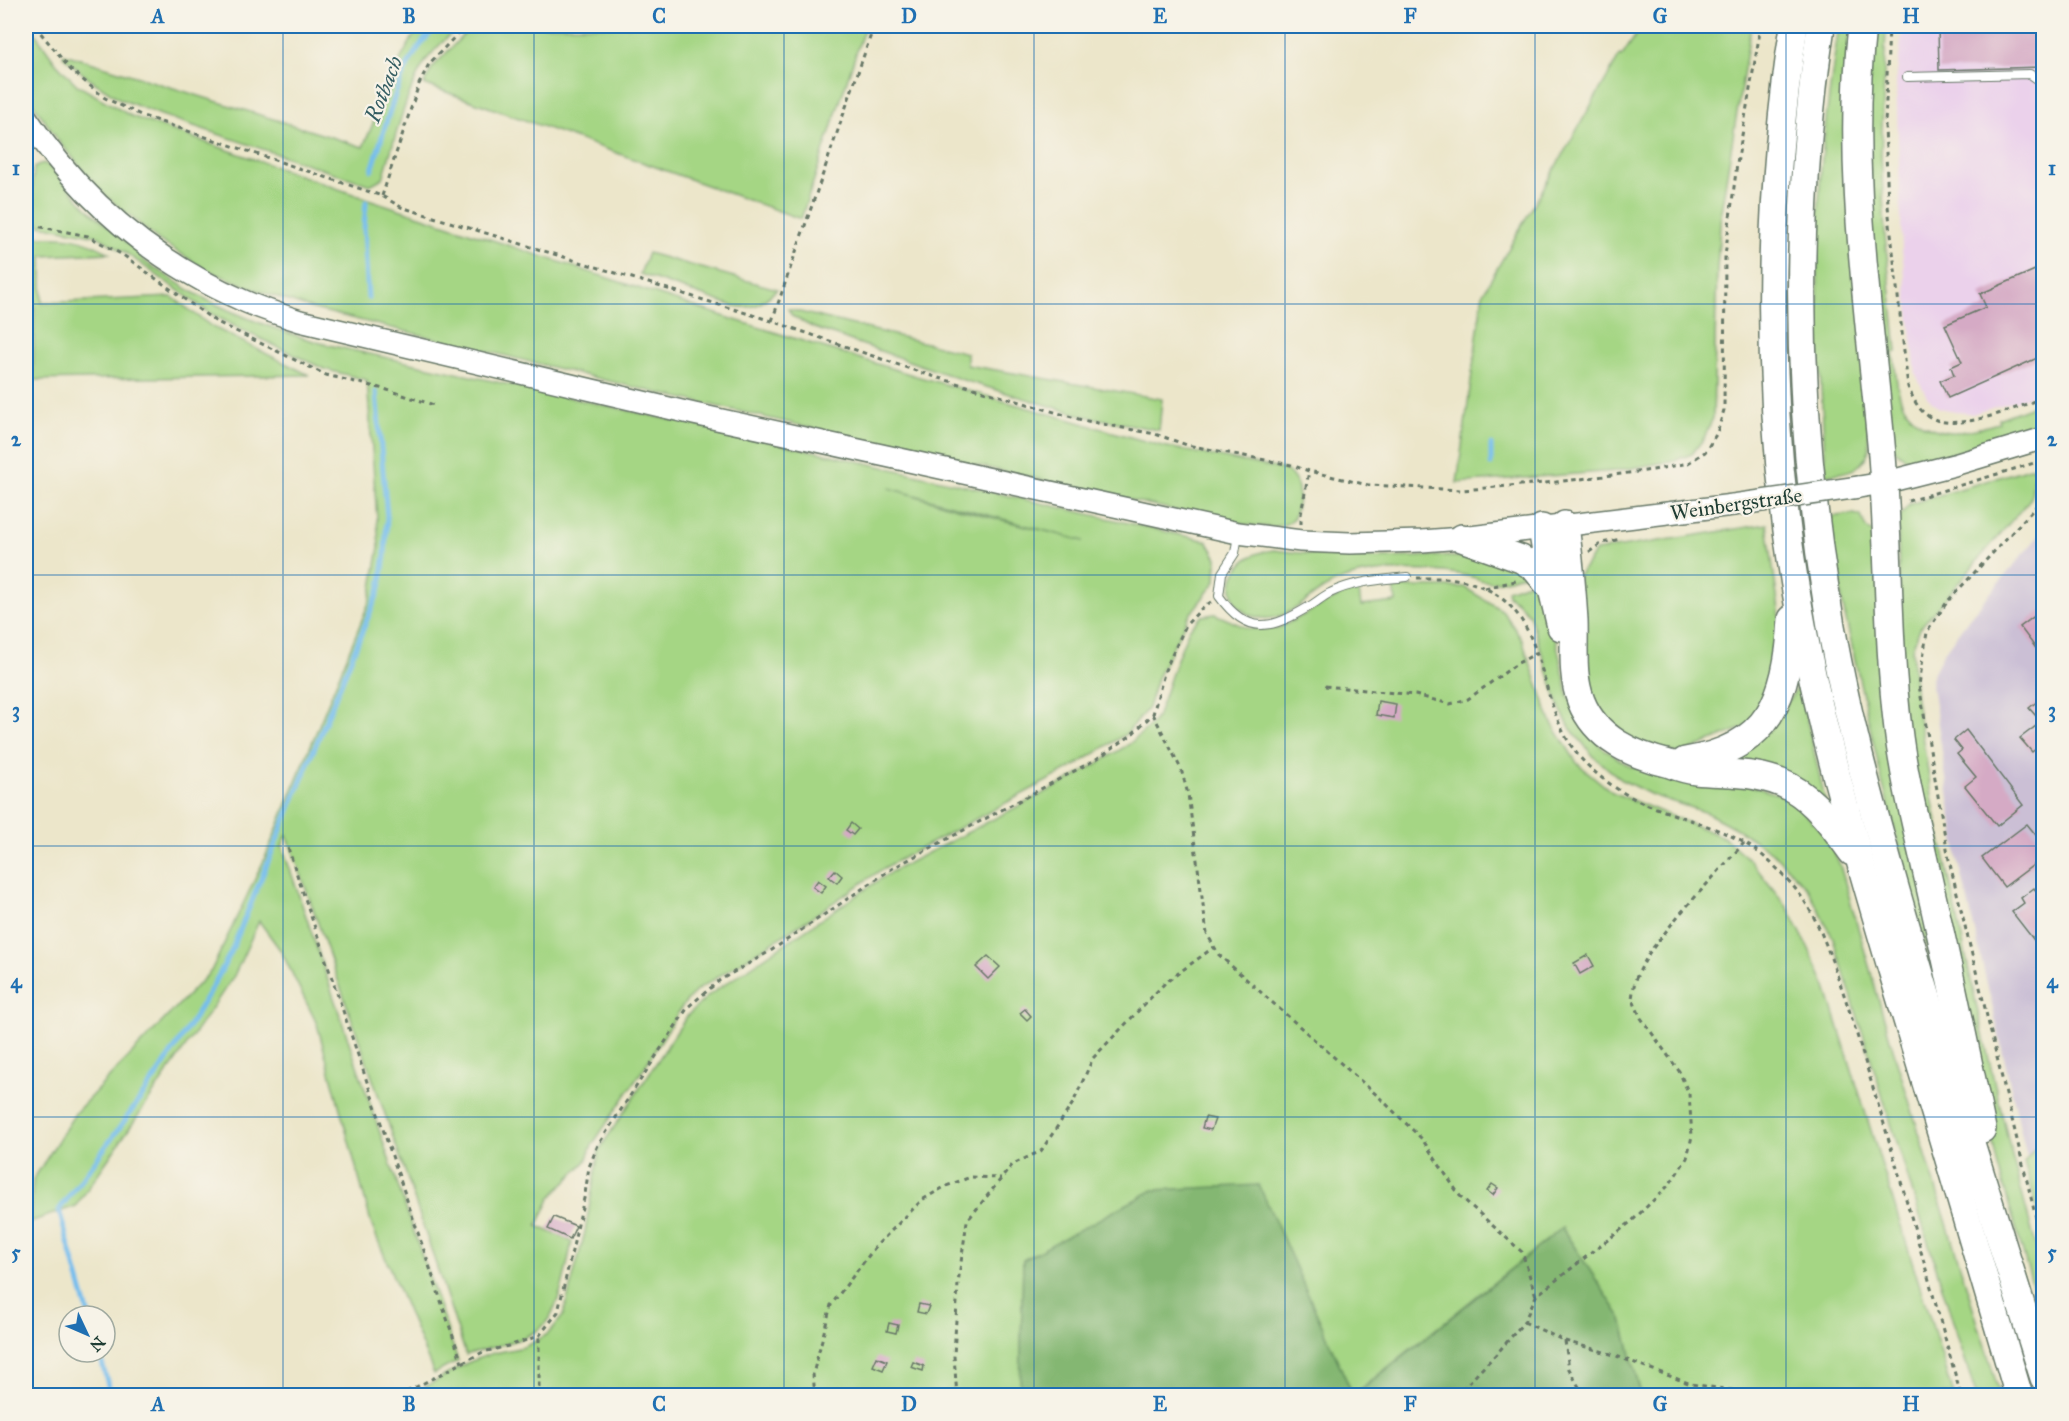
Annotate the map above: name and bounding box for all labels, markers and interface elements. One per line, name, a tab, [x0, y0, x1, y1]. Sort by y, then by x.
text: A	[149, 4, 165, 28]
text: B	[402, 4, 416, 28]
text: C	[652, 4, 666, 28]
text: D	[901, 4, 917, 28]
text: E	[1153, 4, 1168, 28]
text: F	[1403, 4, 1417, 28]
text: G	[1653, 4, 1668, 28]
text: H	[1902, 4, 1920, 28]
water label: Rotbach	[358, 52, 408, 127]
text: 1	[12, 156, 20, 180]
text: 1	[2048, 156, 2056, 180]
text: 2	[11, 427, 22, 451]
text: 2	[2047, 427, 2058, 451]
street label: Weinbergstraße	[1668, 482, 1804, 526]
text: 3	[12, 698, 20, 723]
text: 3	[2048, 698, 2056, 723]
text: 4	[10, 969, 22, 994]
text: 4	[2046, 969, 2058, 994]
text: 5	[11, 1240, 21, 1264]
text: 5	[2047, 1240, 2057, 1264]
north arrow	[57, 1304, 117, 1364]
text: N	[86, 1333, 109, 1356]
text: A	[149, 1392, 165, 1416]
text: B	[402, 1392, 416, 1416]
text: C	[652, 1392, 666, 1416]
text: D	[901, 1392, 917, 1416]
text: E	[1153, 1392, 1168, 1416]
text: F	[1403, 1392, 1417, 1416]
text: G	[1653, 1392, 1668, 1416]
text: H	[1902, 1392, 1920, 1416]

